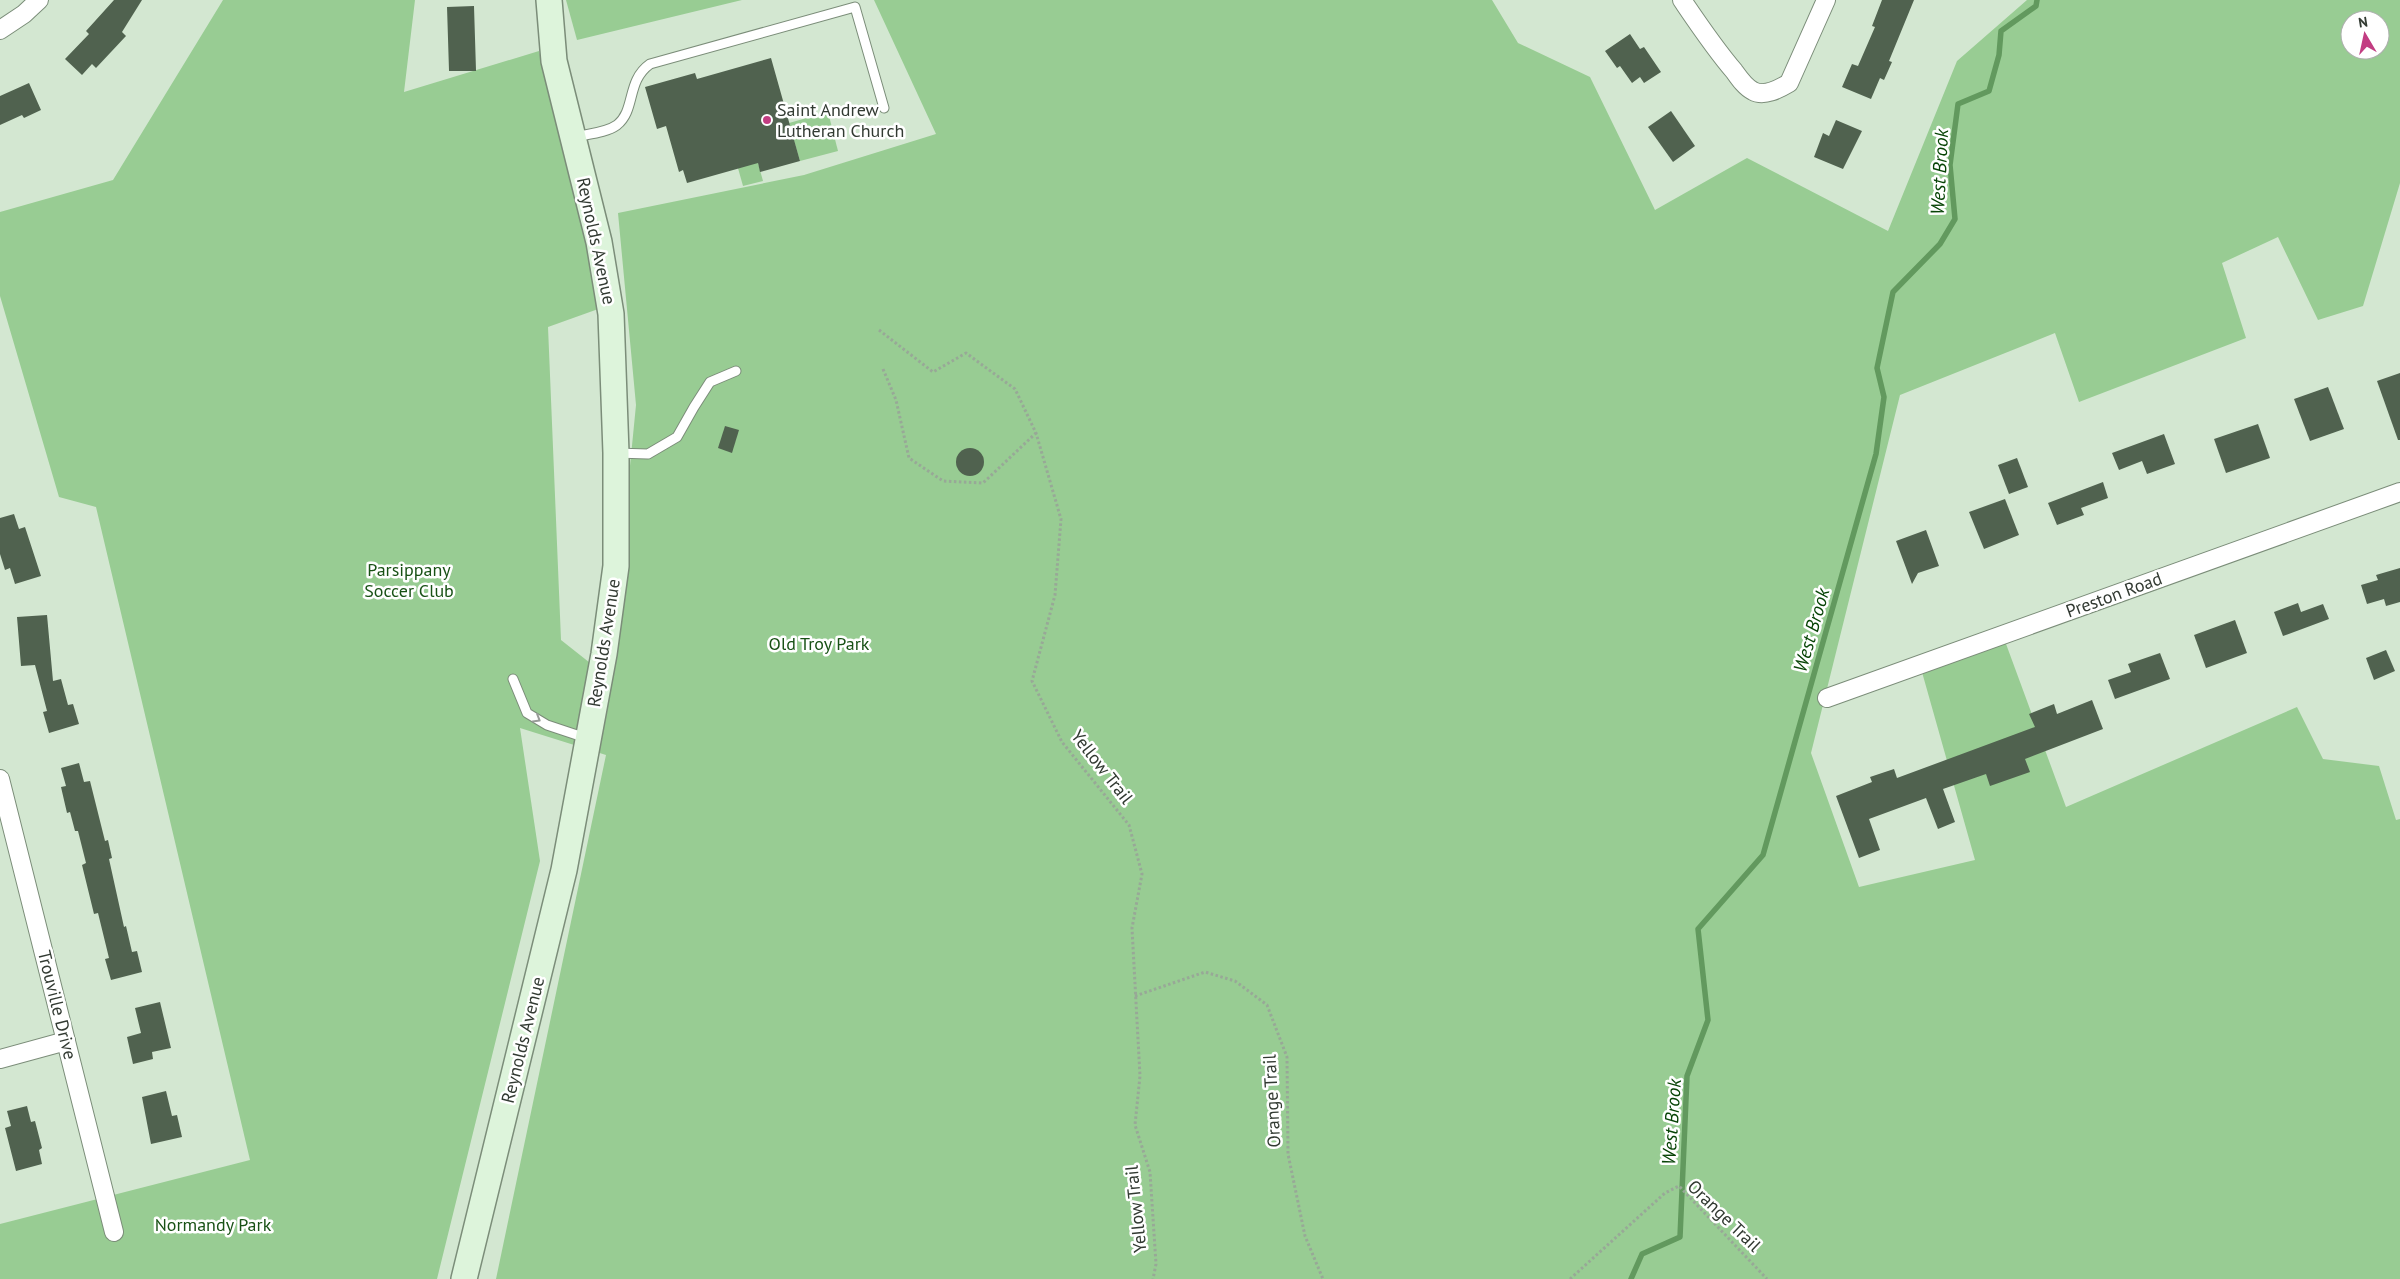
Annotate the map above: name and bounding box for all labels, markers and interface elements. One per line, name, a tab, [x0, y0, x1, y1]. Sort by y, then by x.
north arrow	[2340, 10, 2390, 60]
text: N	[2357, 13, 2369, 32]
place label: Saint Andrew Lutheran Church	[777, 98, 904, 142]
marker: Saint Andrew Lutheran Church	[761, 114, 773, 126]
water label: West Brook	[1925, 127, 1953, 216]
street label: Reynolds Avenue	[572, 175, 621, 307]
park label: Parsippany Soccer Club	[364, 558, 454, 602]
street label: Preston Road	[2063, 567, 2165, 623]
street label: Reynolds Avenue	[582, 577, 625, 709]
water label: West Brook	[1788, 584, 1835, 675]
park label: Old Troy Park	[769, 632, 870, 655]
one-way arrow	[531, 713, 540, 723]
street label: Yellow Trail	[1066, 725, 1139, 809]
street label: Trouville Drive	[33, 948, 82, 1062]
street label: Reynolds Avenue	[496, 974, 549, 1105]
street label: Orange Trail	[1258, 1053, 1285, 1148]
water label: West Brook	[1656, 1077, 1686, 1166]
street label: Yellow Trail	[1119, 1163, 1152, 1254]
street label: Orange Trail	[1683, 1175, 1766, 1257]
park label: Normandy Park	[155, 1213, 272, 1236]

